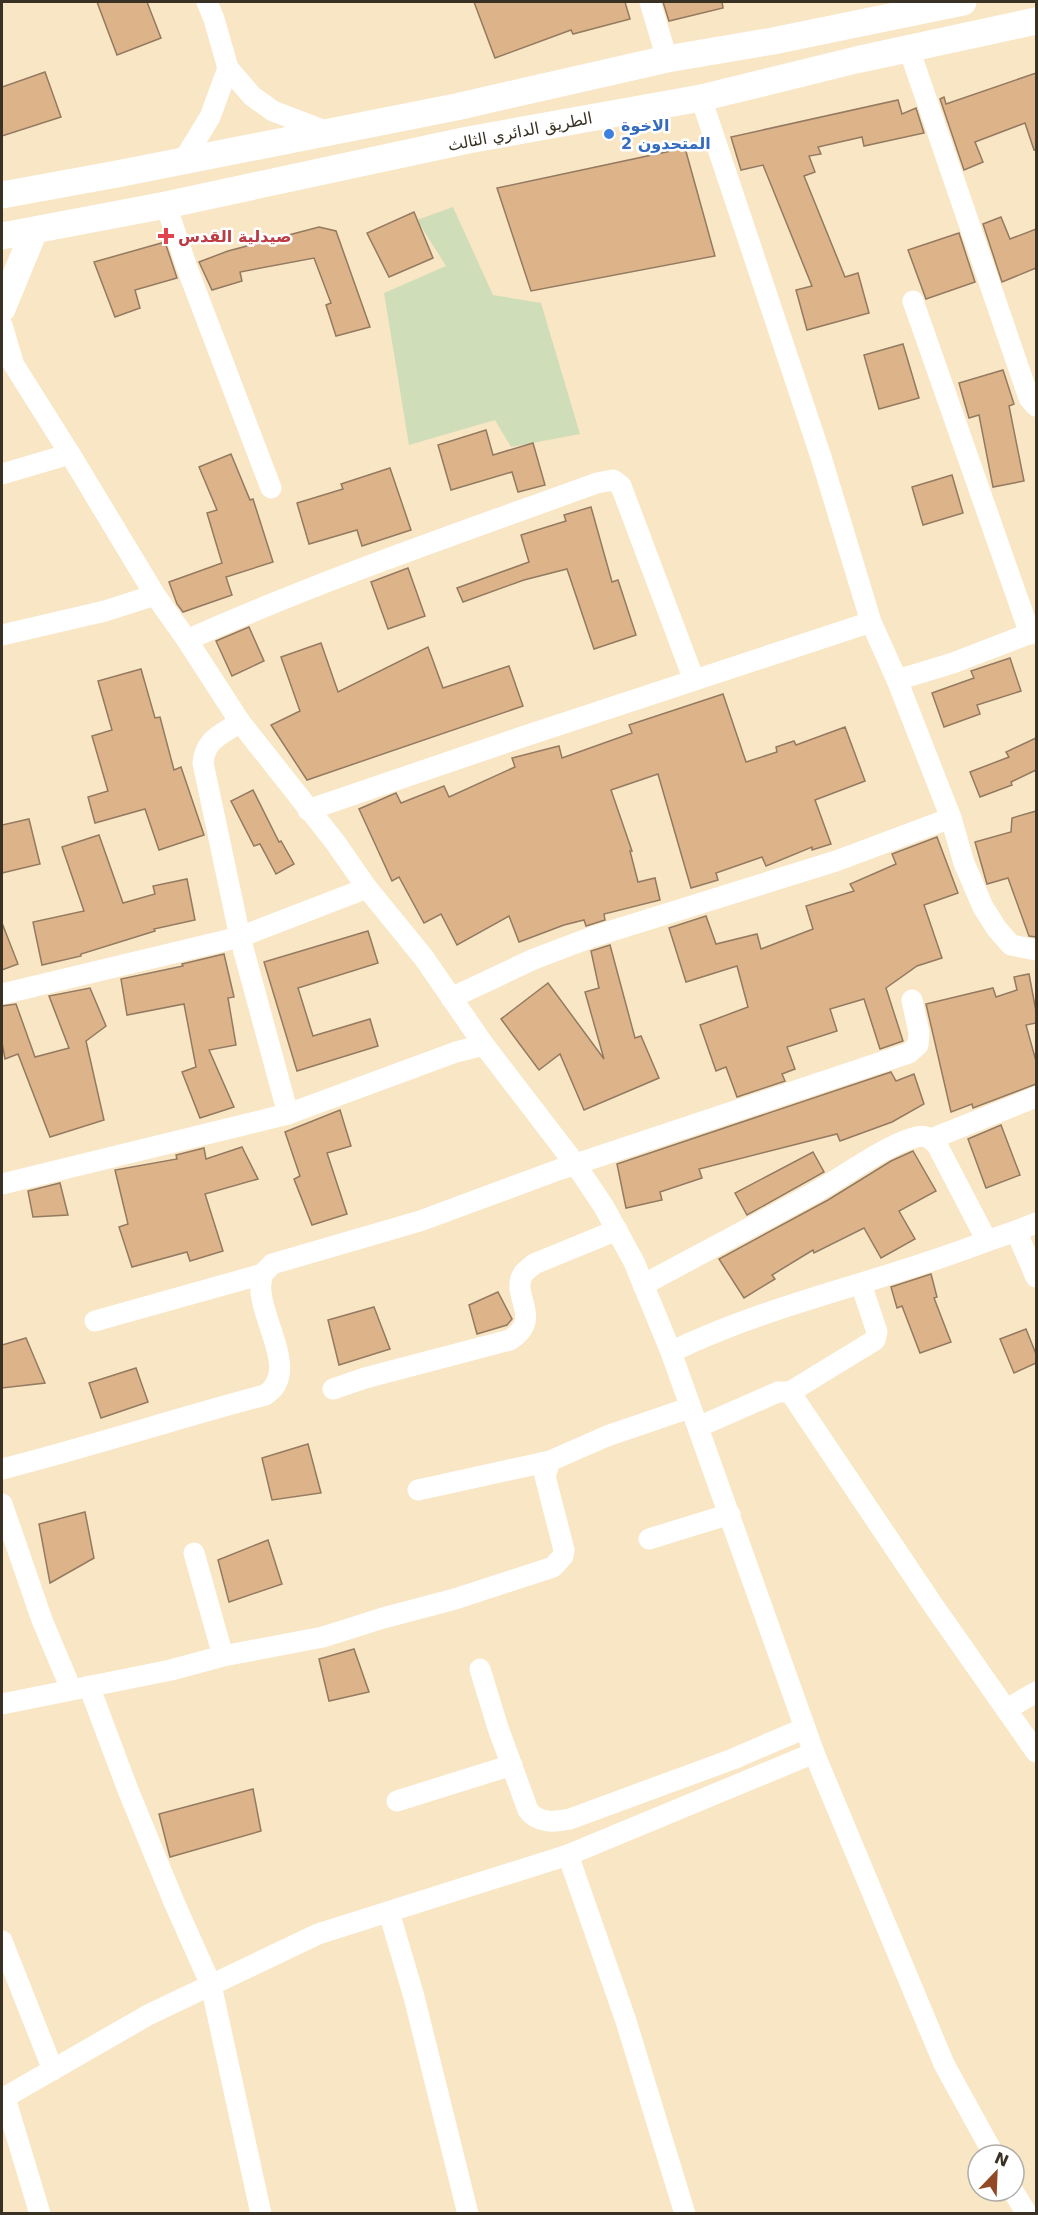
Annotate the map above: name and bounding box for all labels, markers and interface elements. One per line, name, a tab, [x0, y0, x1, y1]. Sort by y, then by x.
street label: الطريق الدائري الثالث	[446, 108, 594, 156]
place label: الاخوة المتحدون 2	[621, 116, 711, 153]
marker: الاخوة المتحدون 2	[602, 127, 616, 141]
place label: صيدلية القدس	[178, 227, 291, 246]
marker: صيدلية القدس	[159, 229, 173, 243]
north arrow	[966, 2143, 1026, 2203]
text: N	[992, 2148, 1012, 2171]

